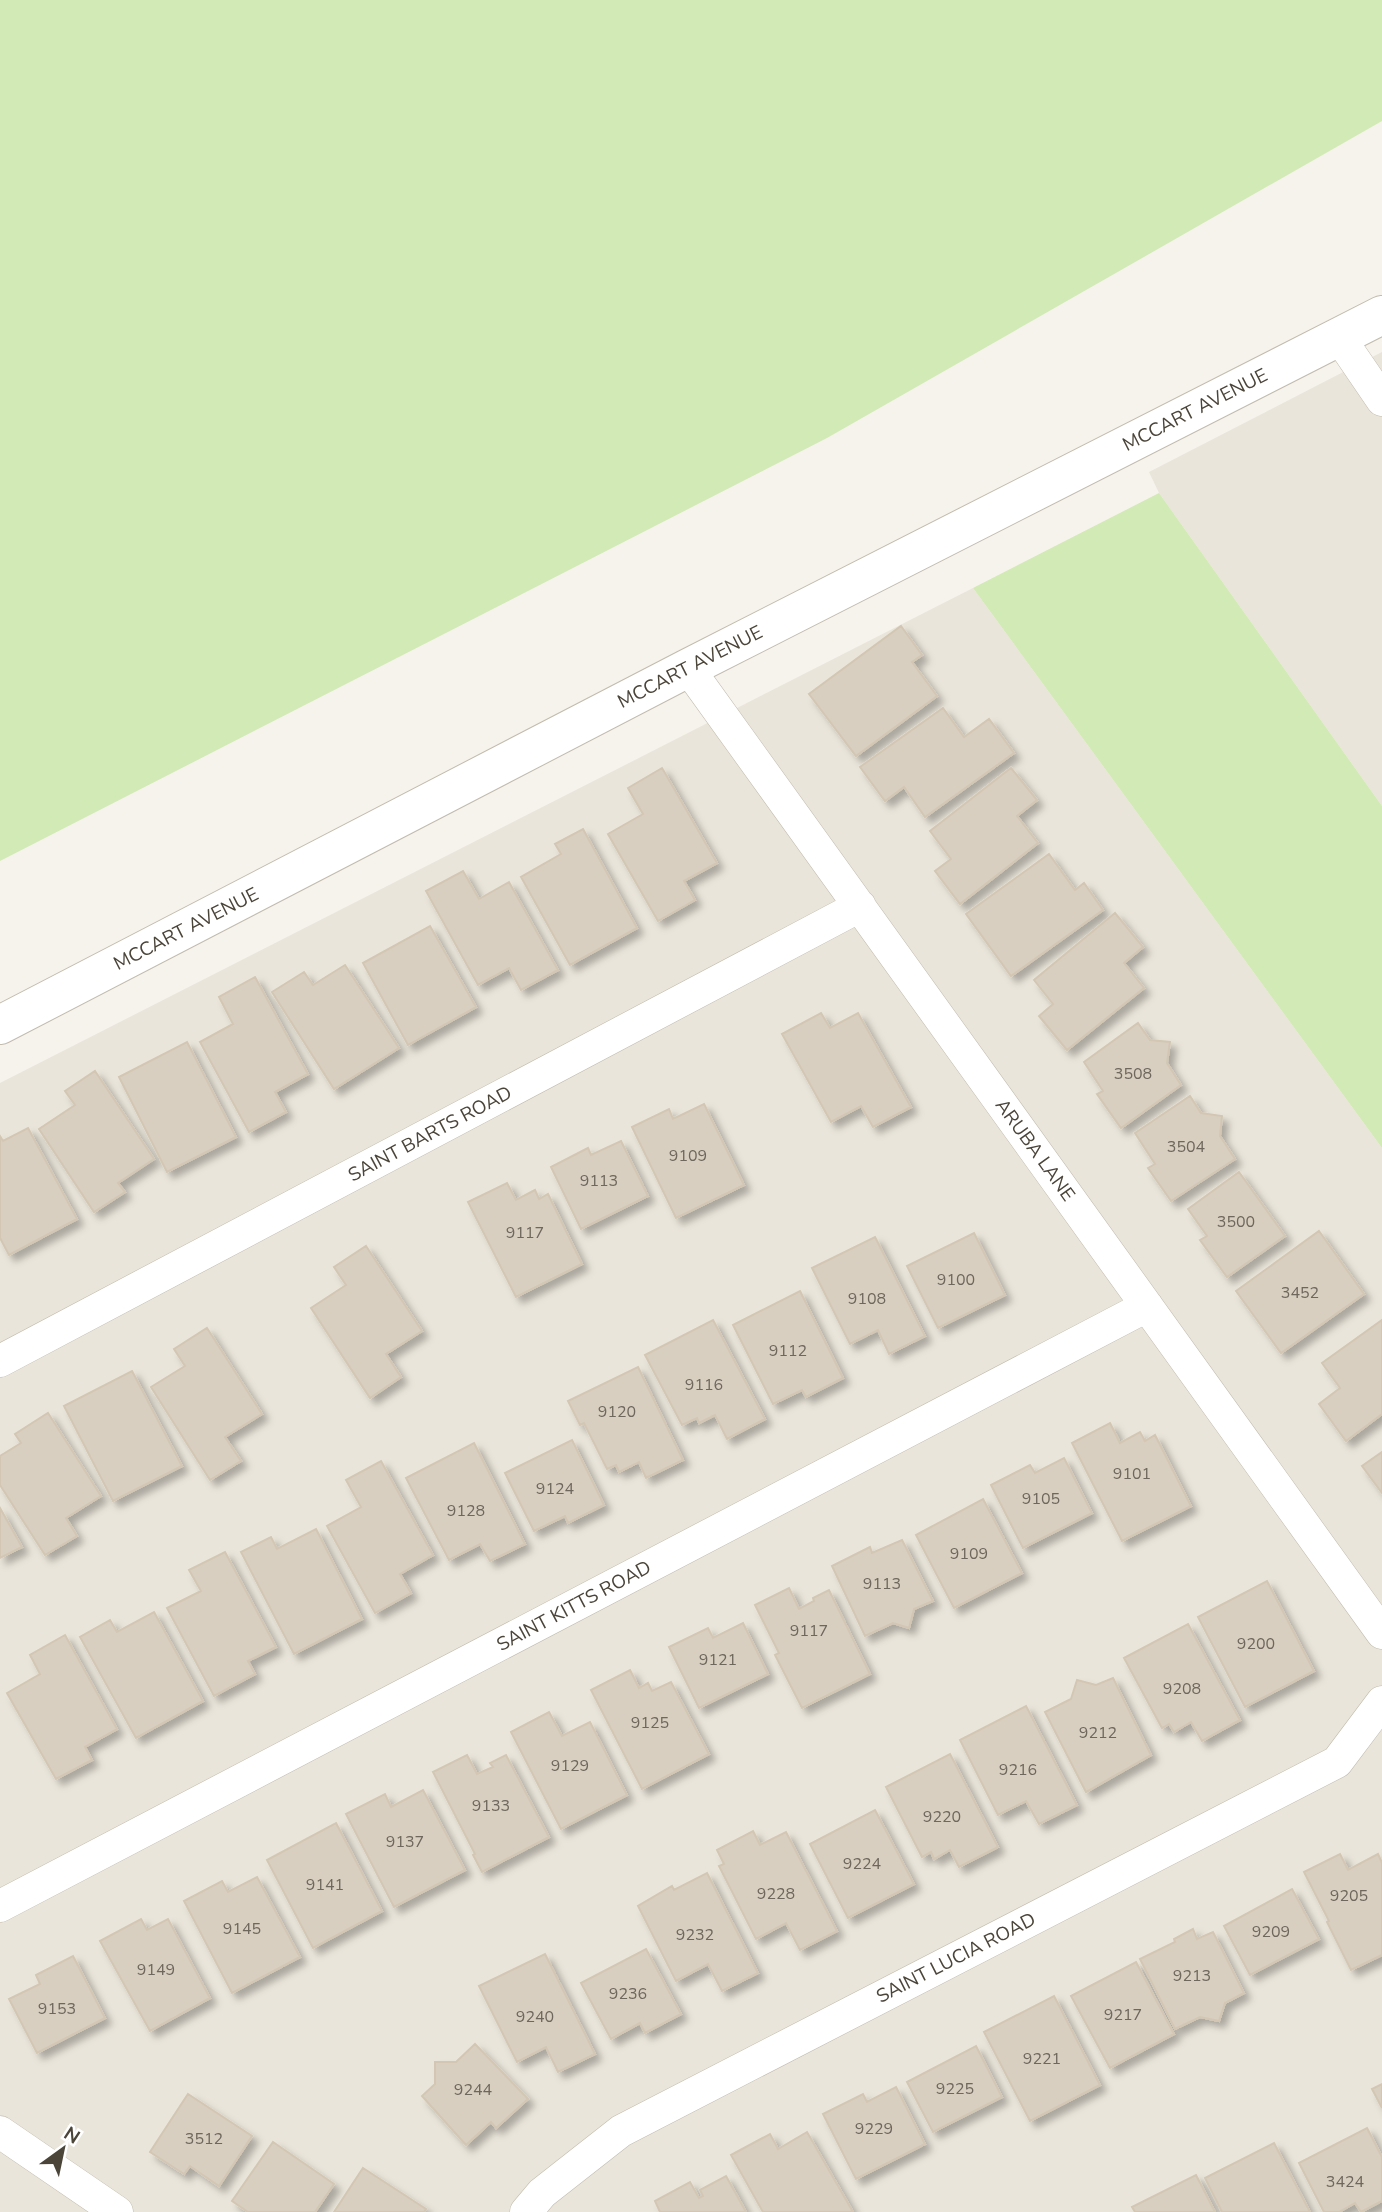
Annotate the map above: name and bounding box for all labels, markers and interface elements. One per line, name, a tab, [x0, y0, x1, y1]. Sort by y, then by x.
street label: MCCART AVENUE	[1118, 362, 1272, 458]
street label: MCCART AVENUE	[613, 619, 767, 715]
street label: MCCART AVENUE	[109, 881, 263, 977]
house number: 3508	[1114, 1063, 1152, 1085]
street label: SAINT BARTS ROAD	[344, 1080, 516, 1188]
street label: ARUBA LANE	[989, 1094, 1081, 1206]
house number: 3504	[1167, 1136, 1206, 1158]
house number: 9109	[669, 1145, 707, 1167]
house number: 9113	[580, 1170, 618, 1192]
house number: 3500	[1217, 1211, 1255, 1233]
house number: 9117	[506, 1222, 544, 1244]
house number: 9100	[937, 1269, 975, 1291]
house number: 3452	[1281, 1282, 1319, 1304]
house number: 9108	[848, 1288, 886, 1310]
house number: 9112	[769, 1340, 807, 1362]
house number: 9116	[685, 1374, 723, 1396]
house number: 9120	[598, 1401, 636, 1423]
house number: 9101	[1113, 1463, 1151, 1485]
house number: 9124	[536, 1478, 575, 1500]
house number: 9105	[1022, 1488, 1060, 1510]
house number: 9128	[447, 1500, 485, 1522]
house number: 9109	[950, 1543, 988, 1565]
street label: SAINT KITTS ROAD	[492, 1554, 656, 1658]
house number: 9113	[863, 1573, 901, 1595]
house number: 9117	[790, 1620, 828, 1642]
house number: 9200	[1237, 1633, 1275, 1655]
house number: 9121	[699, 1649, 737, 1671]
house number: 9208	[1163, 1678, 1201, 1700]
house number: 9125	[631, 1712, 669, 1734]
house number: 9212	[1079, 1722, 1117, 1744]
house number: 9129	[551, 1755, 589, 1777]
house number: 9216	[999, 1759, 1037, 1781]
house number: 9133	[472, 1795, 510, 1817]
house number: 9220	[923, 1806, 961, 1828]
house number: 9137	[386, 1831, 424, 1853]
house number: 9224	[843, 1853, 882, 1875]
house number: 9141	[306, 1874, 344, 1896]
house number: 9228	[757, 1883, 795, 1905]
house number: 9205	[1330, 1885, 1368, 1907]
street label: SAINT LUCIA ROAD	[872, 1907, 1040, 2009]
house number: 9145	[223, 1918, 261, 1940]
house number: 9209	[1252, 1921, 1290, 1943]
house number: 9232	[676, 1924, 714, 1946]
house number: 9149	[137, 1959, 175, 1981]
house number: 9213	[1173, 1965, 1211, 1987]
house number: 9236	[609, 1983, 647, 2005]
house number: 9153	[38, 1998, 76, 2020]
house number: 9217	[1104, 2004, 1142, 2026]
house number: 9240	[516, 2006, 554, 2028]
house number: 9221	[1023, 2048, 1061, 2070]
house number: 9225	[936, 2078, 974, 2100]
house number: 9244	[454, 2079, 493, 2101]
north arrow	[28, 2114, 98, 2184]
house number: 9229	[855, 2118, 893, 2140]
text: N	[59, 2121, 85, 2150]
house number: 3512	[185, 2128, 223, 2150]
house number: 3424	[1326, 2171, 1365, 2193]

